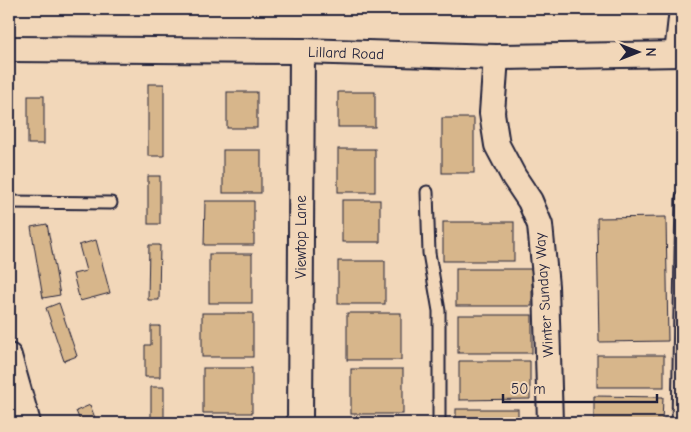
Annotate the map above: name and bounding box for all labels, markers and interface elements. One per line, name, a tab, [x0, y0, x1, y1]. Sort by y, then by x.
north arrow	[614, 28, 664, 78]
street label: Lillard Road	[308, 43, 384, 63]
text: N	[642, 47, 659, 57]
street label: Viewtop Lane	[292, 195, 310, 279]
street label: Winter Sunday Way	[531, 232, 557, 358]
scale bar	[503, 372, 657, 404]
text: 50 m	[511, 380, 546, 398]

